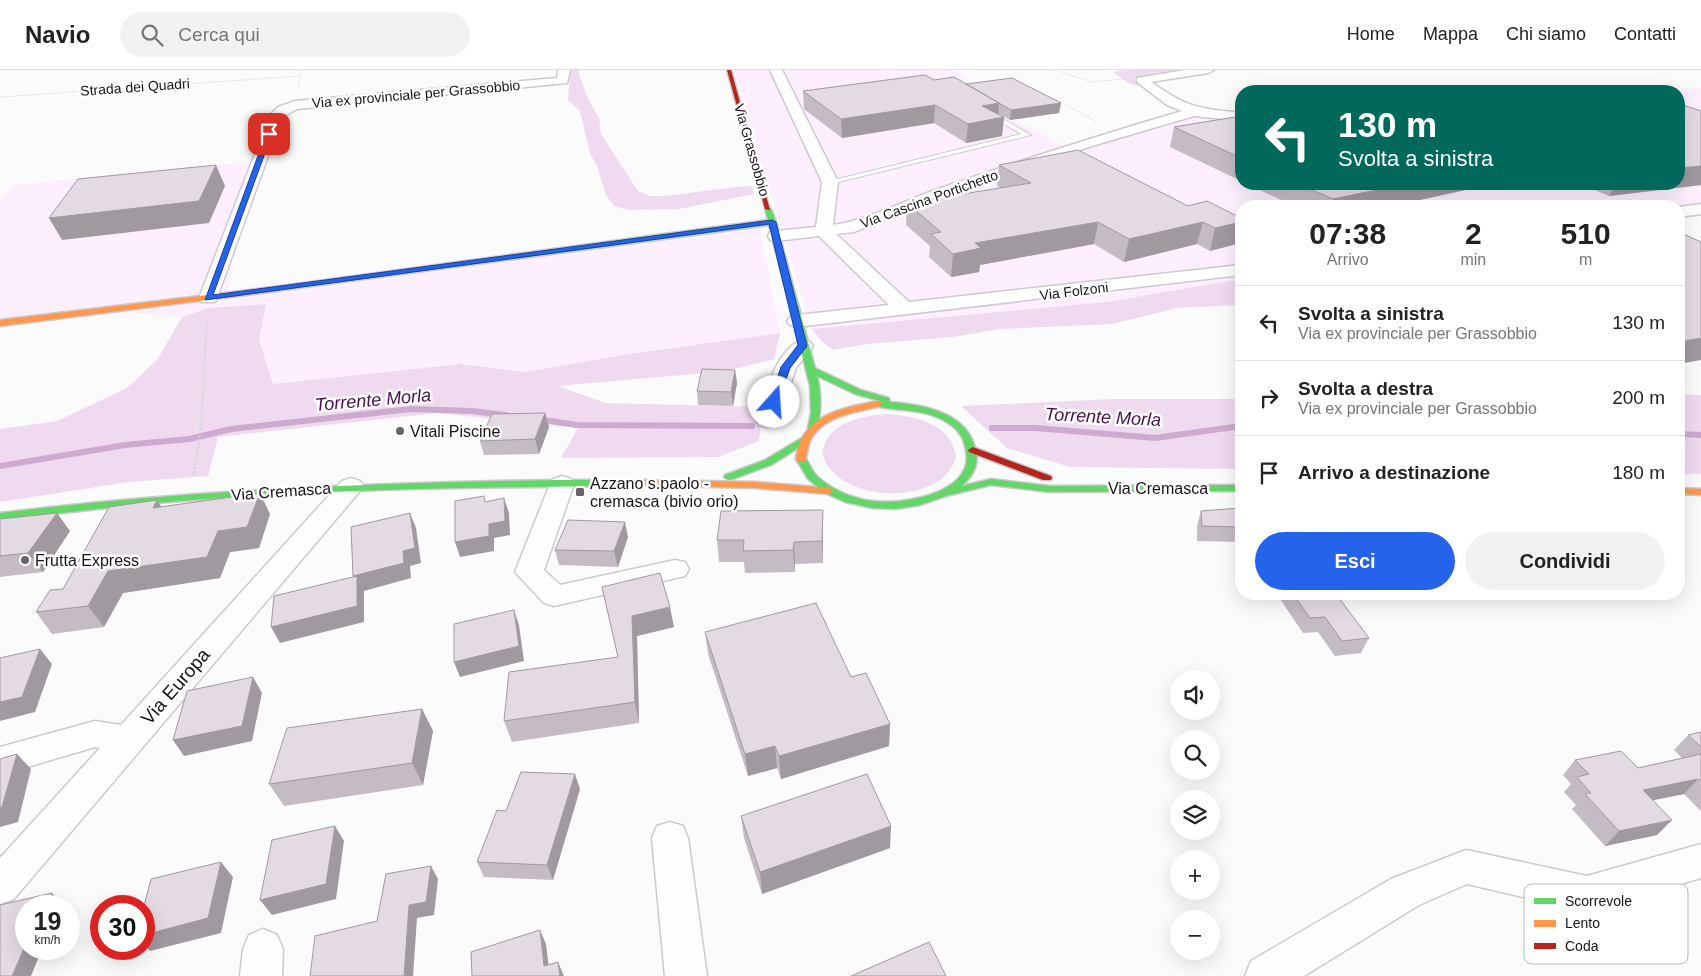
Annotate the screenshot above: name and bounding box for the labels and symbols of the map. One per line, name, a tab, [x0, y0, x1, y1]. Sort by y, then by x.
street label: Strada dei Quadri	[80, 75, 190, 99]
street label: Via ex provinciale per Grassobbio	[311, 77, 521, 111]
street label: Via Grassobbio	[731, 102, 773, 198]
pin	[248, 113, 290, 155]
street label: Via Cascina Portichetto	[858, 167, 1000, 231]
street label: Via Folzoni	[1039, 279, 1109, 303]
position arrow	[747, 375, 799, 427]
water label: Torrente Morla	[314, 385, 432, 415]
water label: Torrente Morla	[1044, 404, 1162, 430]
place label: Vitali Piscine	[410, 423, 501, 440]
marker: Vitali Piscine	[394, 425, 406, 437]
place label: Azzano s.paolo - cremasca (bivio orio)	[590, 475, 738, 510]
street label: Via Cremasca	[230, 480, 332, 503]
street label: Via Cremasca	[1108, 480, 1208, 497]
marker: Azzano s.paolo - cremasca (bivio orio)	[574, 486, 586, 498]
place label: Frutta Express	[35, 552, 139, 569]
marker: Frutta Express	[19, 554, 31, 566]
street label: Via Europa	[137, 644, 214, 729]
legend	[1524, 884, 1688, 964]
text: Scorrevole	[1565, 893, 1632, 909]
speed limit sign: 30	[90, 895, 155, 960]
text: Lento	[1565, 915, 1600, 931]
text: Coda	[1565, 938, 1599, 954]

